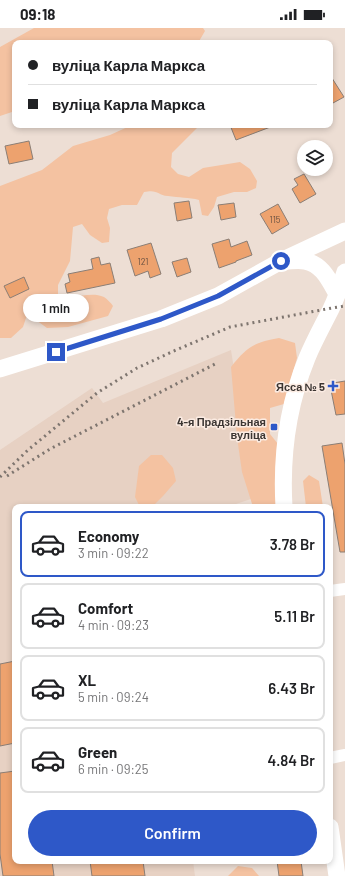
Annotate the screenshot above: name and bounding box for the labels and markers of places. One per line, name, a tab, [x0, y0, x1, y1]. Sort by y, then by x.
place label: Ясса № 5	[276, 380, 325, 393]
marker: Ясса № 5	[328, 381, 338, 391]
place label: 4-я Прадзільная вуліца	[177, 415, 267, 441]
marker: 4-я Прадзільная вуліца	[269, 422, 279, 432]

